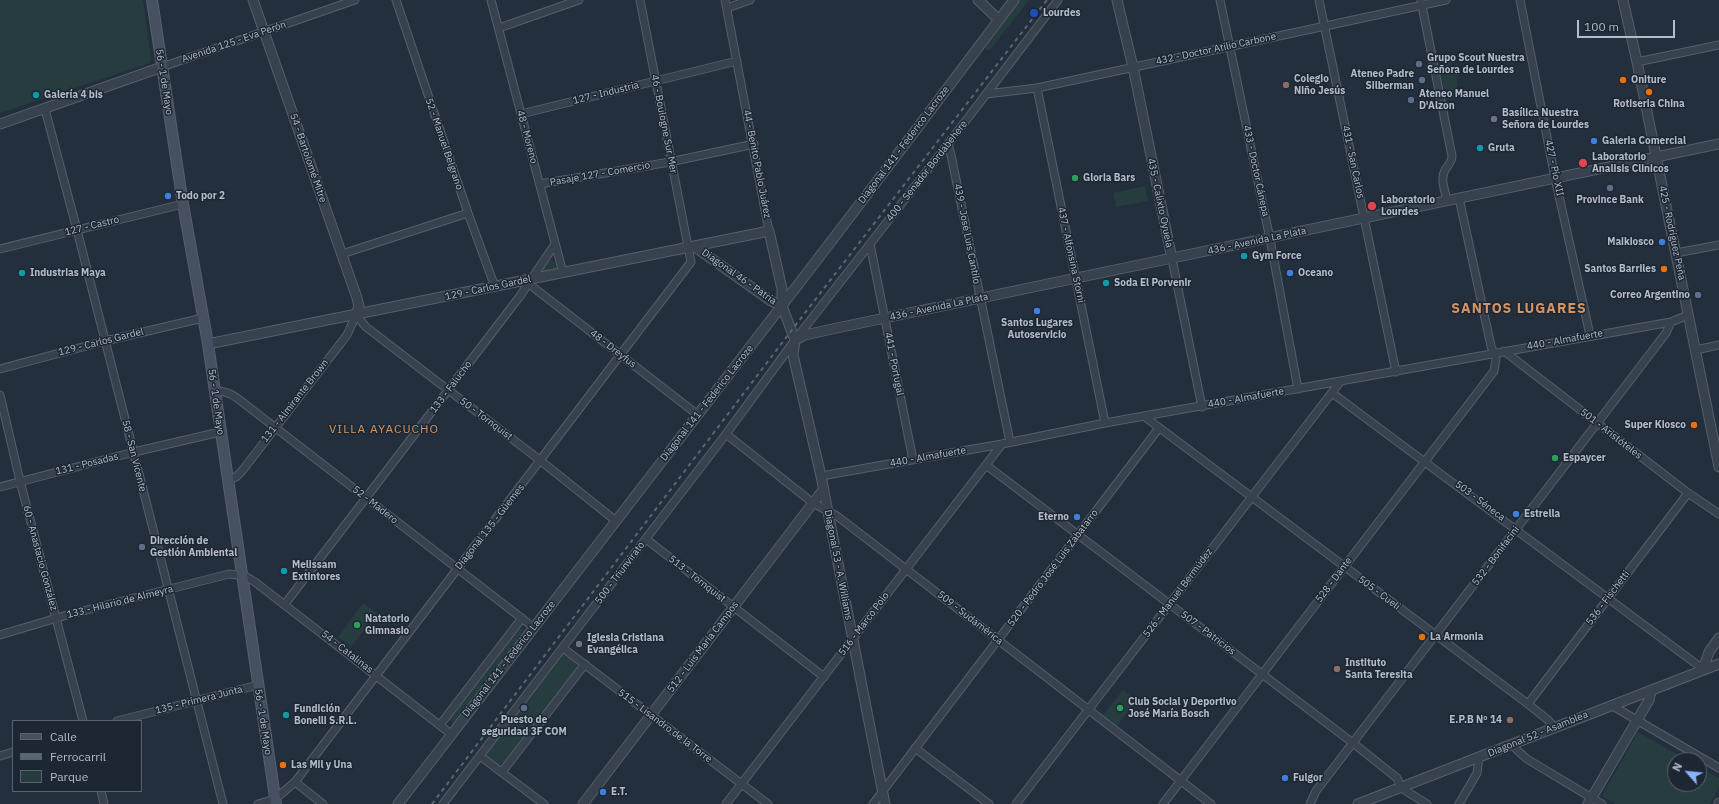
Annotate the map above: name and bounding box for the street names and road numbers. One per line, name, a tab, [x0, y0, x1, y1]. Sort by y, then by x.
street label: Avenida 125 - Eva Perón	[180, 18, 288, 66]
street label: 432 - Doctor Atilio Carbone	[1155, 30, 1277, 68]
street label: 56 - 1 de Mayo	[153, 48, 175, 116]
street label: 46 - Boulogne Sur Mer	[649, 74, 679, 174]
street label: 127 - Industria	[572, 79, 640, 107]
street label: Diagonal 141 - Federico Lacroze	[856, 84, 952, 206]
street label: 52 - Manuel Belgrano	[423, 96, 465, 192]
street label: 48 - Moreno	[514, 109, 540, 165]
street label: 44 - Benito Pablo Juárez	[741, 109, 773, 219]
street label: 54 - Bartolomé Mitre	[287, 112, 329, 204]
street label: 400 - Senador Bordabehere	[884, 118, 970, 224]
street label: 433 - Doctor Cánepa	[1240, 124, 1272, 218]
street label: 431 - San Carlos	[1339, 124, 1367, 200]
street label: 427 - Pío XII	[1542, 139, 1566, 197]
street label: 435 - Calixto Oyuela	[1145, 157, 1175, 249]
street label: Pasaje 127 - Comercio	[549, 159, 651, 189]
street label: 439 - José Luis Cantilo	[951, 183, 983, 285]
street label: 425 - Rodríguez Peña	[1656, 185, 1688, 281]
street label: 437 - Alfonsina Storni	[1055, 206, 1087, 304]
street label: 127 - Castro	[63, 213, 121, 239]
street label: 436 - Avenida La Plata	[1207, 225, 1307, 257]
street label: Diagonal 46 - Patria	[699, 247, 779, 307]
street label: 129 - Carlos Gardel	[444, 273, 532, 303]
street label: 436 - Avenida La Plata	[889, 291, 989, 323]
street label: 129 - Carlos Gardel	[57, 326, 145, 358]
street label: 48 - Dreyfus	[588, 327, 638, 371]
street label: 440 - Almafuerte	[1526, 327, 1604, 353]
street label: 441 - Portugal	[882, 331, 906, 397]
street label: Diagonal 141 - Federico Lacroze	[658, 343, 756, 463]
street label: 131 - Almirante Brown	[259, 357, 331, 445]
street label: 133 - Falucho	[428, 359, 474, 415]
street label: 56 - 1 de Mayo	[205, 368, 227, 436]
street label: 440 - Almafuerte	[1207, 385, 1285, 411]
street label: 50 - Tornquist	[457, 395, 515, 443]
street label: 501 - Aristóteles	[1578, 406, 1644, 462]
street label: 58 - San Vicente	[119, 419, 149, 493]
street label: 440 - Almafuerte	[889, 444, 967, 470]
street label: 131 - Posadas	[54, 450, 120, 478]
street label: 503 - Séneca	[1453, 478, 1507, 524]
street label: Diagonal 135 - Güemes	[453, 482, 527, 572]
street label: 52 - Madero	[350, 483, 400, 527]
street label: 60 - Anastacio González	[20, 504, 60, 612]
street label: 520 - Pedro José Luis Zabatarro	[1005, 507, 1101, 629]
street label: Diagonal 53 - A. Williams	[821, 509, 855, 621]
street label: 532 - Bonifacini	[1470, 524, 1522, 588]
street label: 500 - Triunvirato	[593, 539, 647, 607]
street label: 526 - Manuel Bermúdez	[1141, 546, 1215, 640]
street label: 513 - Tornquist	[666, 553, 728, 605]
street label: 528 - Dante	[1313, 555, 1355, 605]
street label: 536 - Fischetti	[1584, 568, 1632, 628]
street label: 505 - Cueli	[1356, 573, 1402, 613]
street label: 133 - Hilario de Almeyra	[65, 583, 175, 621]
street label: 509 - Sudamérica	[935, 589, 1005, 647]
street label: 516 - Marco Polo	[836, 590, 892, 658]
street label: Diagonal 141 - Federico Lacroze	[460, 599, 558, 719]
street label: 512 - Luis María Campos	[665, 599, 741, 695]
street label: 507 - Patricios	[1178, 608, 1238, 658]
street label: 54 - Catalinas	[319, 628, 375, 676]
street label: 135 - Primera Junta	[154, 683, 244, 717]
street label: 515 - Lisandro de la Torre	[615, 687, 715, 765]
street label: 56 - 1 de Mayo	[252, 688, 274, 756]
street label: Diagonal 52 - Asamblea	[1486, 708, 1590, 760]

